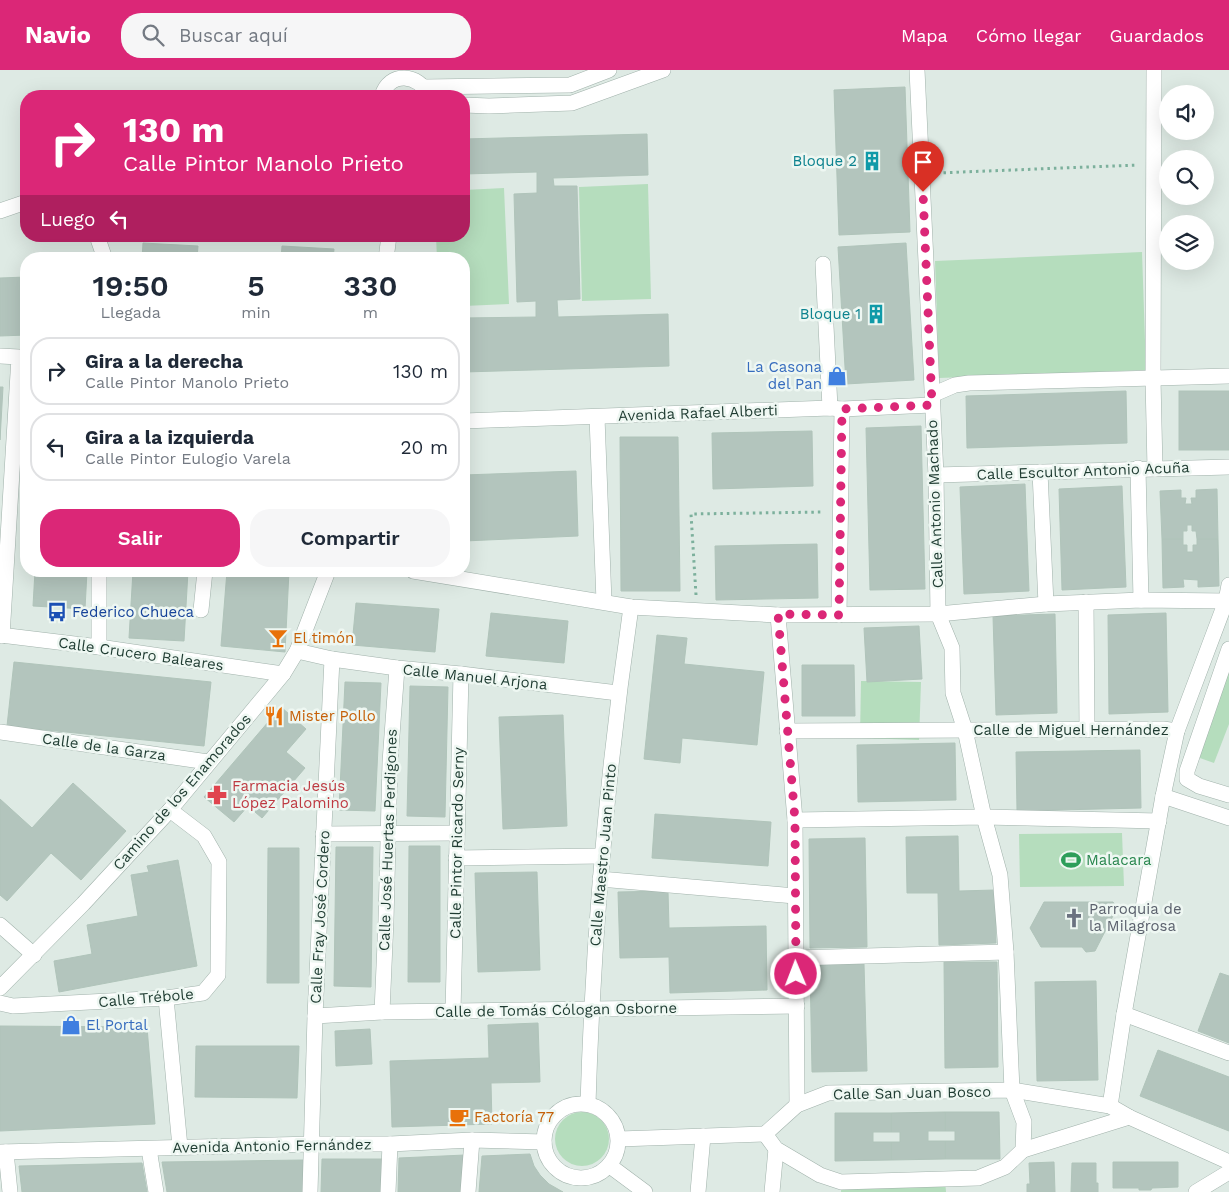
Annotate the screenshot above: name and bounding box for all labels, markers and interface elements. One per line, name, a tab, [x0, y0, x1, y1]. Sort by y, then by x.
search box	[121, 13, 471, 58]
text: Navio	[25, 21, 91, 49]
icon: search	[139, 21, 167, 49]
text: Buscar aquí	[179, 24, 288, 47]
text: Mapa	[901, 25, 948, 46]
text: Cómo llegar	[976, 25, 1082, 46]
text: Guardados	[1110, 25, 1204, 46]
map controls	[1159, 85, 1214, 270]
button: sound	[1159, 85, 1214, 140]
text: 130 m	[123, 109, 224, 151]
icon: right	[40, 110, 105, 175]
pin	[902, 141, 944, 192]
icon: arrive	[909, 148, 937, 176]
building icon: Bloque 2	[861, 150, 883, 172]
button: search	[1159, 150, 1214, 205]
text: Calle Pintor Manolo Prieto	[123, 151, 404, 176]
place label: Bloque 2	[792, 152, 857, 170]
icon: left	[105, 205, 133, 233]
text: Luego	[40, 208, 95, 231]
button: layers	[1159, 215, 1214, 270]
text: 19:50	[92, 268, 169, 303]
text: 5	[247, 268, 265, 303]
text: 330	[343, 268, 398, 303]
text: Llegada	[100, 303, 161, 322]
text: min	[241, 303, 271, 322]
text: m	[363, 303, 378, 322]
building icon: Bloque 1	[865, 303, 887, 325]
place label: Bloque 1	[800, 305, 861, 323]
text: Gira a la derecha	[85, 350, 243, 373]
icon: right	[42, 357, 70, 385]
place label: La Casona del Pan	[746, 358, 822, 393]
text: 130 m	[393, 360, 448, 383]
shop icon: La Casona del Pan	[826, 365, 848, 387]
text: Calle Pintor Manolo Prieto	[85, 373, 289, 392]
street label: Avenida Rafael Alberti	[618, 401, 778, 425]
street label: Calle Antonio Machado	[923, 419, 947, 589]
text: Gira a la izquierda	[85, 426, 254, 449]
icon: left	[42, 433, 70, 461]
text: 20 m	[401, 436, 448, 459]
text: Calle Pintor Eulogio Varela	[85, 449, 291, 468]
street label: Calle Escultor Antonio Acuña	[976, 458, 1190, 484]
button: Salir	[40, 509, 240, 567]
button: Compartir	[250, 509, 450, 567]
bus stop icon: Federico Chueca	[46, 601, 68, 623]
place label: Federico Chueca	[72, 603, 195, 621]
bar icon: El timón	[267, 627, 289, 649]
place label: El timón	[293, 629, 354, 647]
street label: Calle Crucero Baleares	[57, 633, 225, 675]
street label: Calle Manuel Arjona	[402, 660, 549, 694]
restaurant icon: Mister Pollo	[263, 705, 285, 727]
place label: Mister Pollo	[289, 707, 376, 725]
street label: Camino de los Enamorados	[109, 710, 255, 874]
street label: Calle de Miguel Hernández	[973, 721, 1169, 739]
street label: Calle José Huertas Perdigones	[375, 728, 401, 951]
street label: Calle de la Garza	[41, 729, 168, 765]
street label: Calle Pintor Ricardo Serny	[446, 747, 468, 939]
street label: Calle Maestro Juan Pinto	[586, 763, 620, 947]
place label: Farmacia Jesús López Palomino	[232, 777, 349, 812]
pharmacy icon: Farmacia Jesús López Palomino	[206, 784, 228, 806]
street label: Calle Fray José Cordero	[306, 830, 334, 1004]
sports icon: Malacara	[1060, 849, 1082, 871]
place label: Malacara	[1086, 851, 1152, 869]
place label: Parroquia de la Milagrosa	[1089, 900, 1182, 935]
church icon: Parroquia de la Milagrosa	[1063, 907, 1085, 929]
position arrow	[769, 947, 821, 999]
street label: Calle Trébole	[98, 985, 194, 1011]
street label: Calle de Tomás Cólogan Osborne	[435, 999, 677, 1021]
shop icon: El Portal	[60, 1014, 82, 1036]
place label: El Portal	[86, 1016, 148, 1034]
street label: Calle San Juan Bosco	[833, 1083, 991, 1103]
cafe icon: Factoría 77	[448, 1106, 470, 1128]
place label: Factoría 77	[474, 1108, 554, 1126]
street label: Avenida Antonio Fernández	[172, 1135, 372, 1157]

